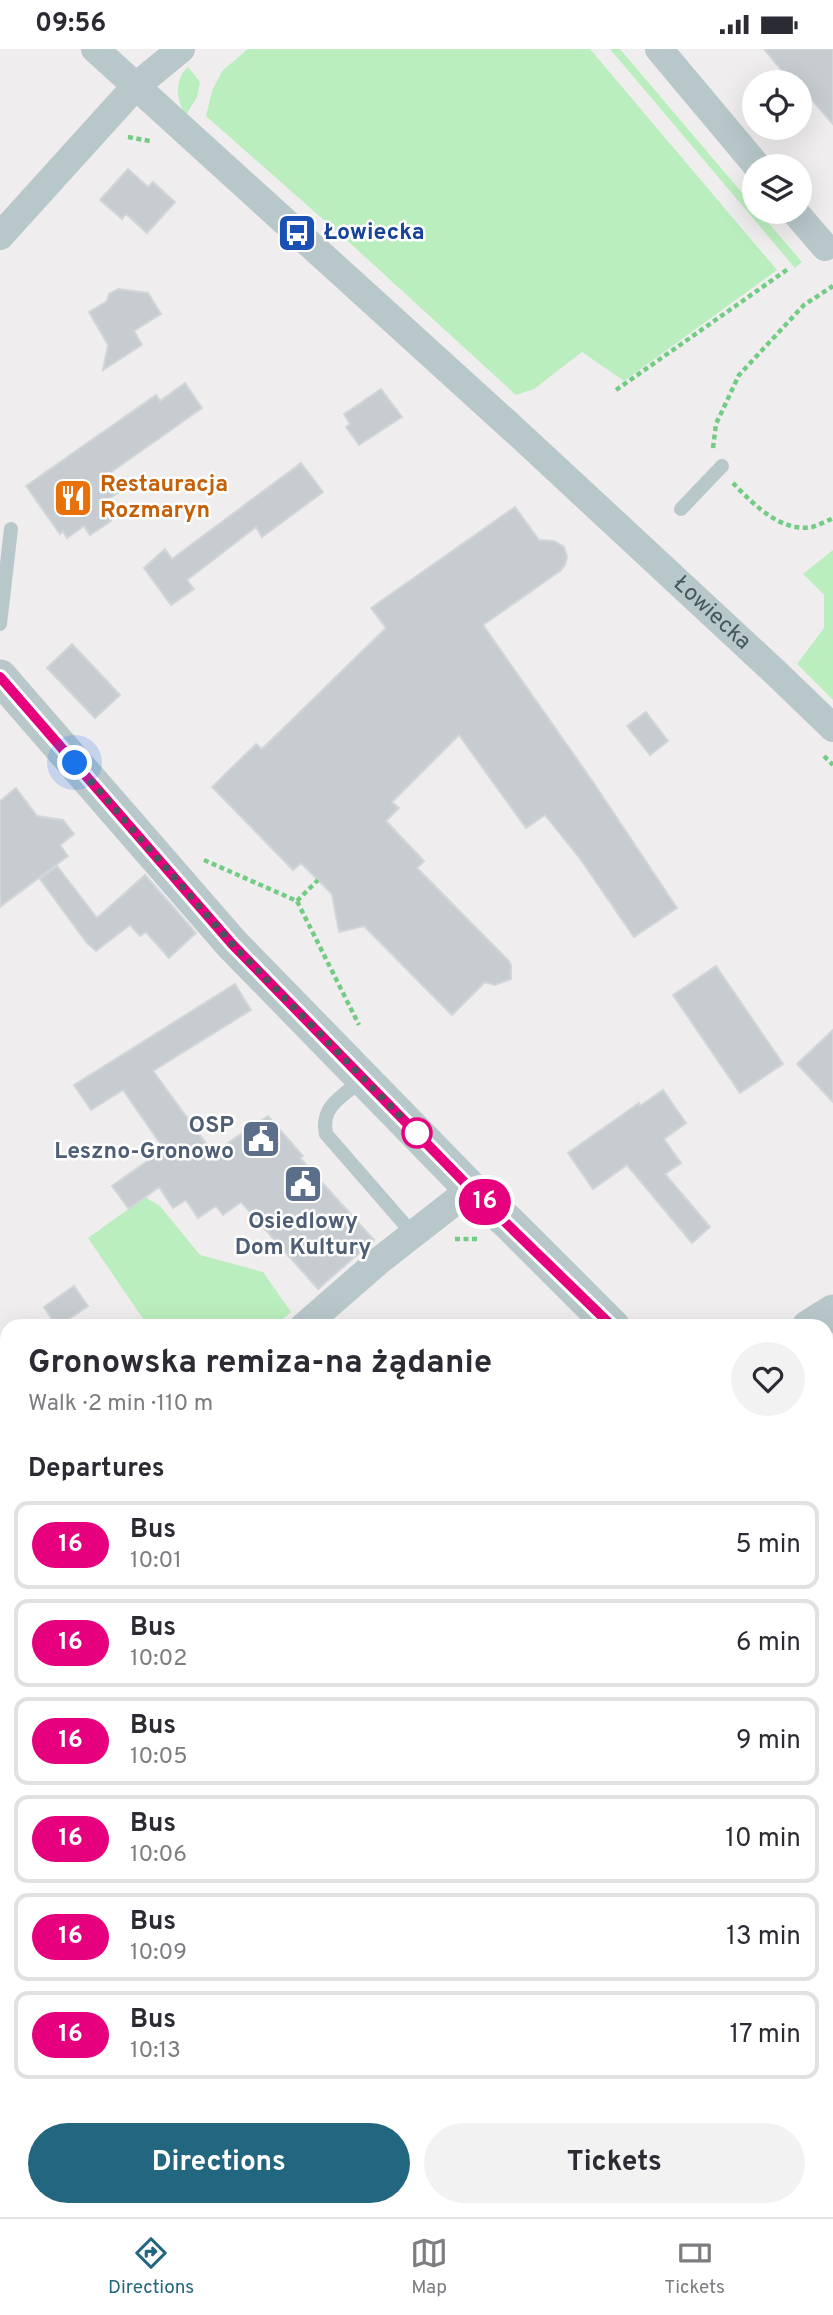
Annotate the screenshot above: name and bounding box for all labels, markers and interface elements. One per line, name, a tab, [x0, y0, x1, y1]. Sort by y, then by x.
text: 09:56	[35, 8, 106, 41]
map controls	[742, 70, 812, 224]
button: locate	[742, 70, 812, 140]
button: layers	[742, 154, 812, 224]
bus stop icon: Łowiecka	[276, 212, 318, 254]
place label: Łowiecka	[324, 219, 425, 248]
place label: Restauracja Rozmaryn	[100, 471, 228, 526]
restaurant icon: Restauracja Rozmaryn	[52, 477, 94, 519]
street label: Łowiecka	[667, 570, 757, 657]
your location	[57, 745, 92, 780]
place label: OSP Leszno-Gronowo	[54, 1112, 234, 1167]
public building icon: OSP Leszno-Gronowo	[240, 1118, 282, 1160]
unlabelled marker	[402, 1118, 432, 1148]
public building icon: Osiedlowy Dom Kultury	[282, 1163, 324, 1205]
line badge: 16	[454, 1179, 516, 1225]
text: 16	[473, 1187, 497, 1217]
place label: Osiedlowy Dom Kultury	[235, 1208, 371, 1263]
button: heart	[731, 1342, 805, 1416]
text: Gronowska remiza-na żądanie	[28, 1343, 492, 1385]
text: Walk · 2 min · 110 m	[28, 1390, 213, 1419]
text: Departures	[28, 1453, 165, 1486]
text: Bus	[130, 1514, 176, 1547]
text: 5 min	[735, 1529, 801, 1562]
text: 16	[58, 1530, 83, 1560]
text: 10:01	[130, 1547, 182, 1576]
text: Bus	[130, 1612, 176, 1645]
text: 6 min	[736, 1627, 801, 1660]
text: 16	[58, 1628, 83, 1658]
text: 10:02	[130, 1645, 187, 1674]
text: Bus	[130, 1710, 176, 1743]
text: 9 min	[736, 1725, 801, 1758]
text: 16	[58, 1726, 83, 1756]
text: 10:05	[130, 1743, 188, 1772]
text: Bus	[130, 1808, 176, 1841]
text: 10 min	[725, 1823, 801, 1856]
text: 16	[58, 1824, 83, 1854]
text: 10:06	[130, 1841, 187, 1870]
text: Bus	[130, 1906, 176, 1939]
text: 13 min	[726, 1921, 801, 1954]
text: 16	[58, 1922, 83, 1952]
text: 10:09	[130, 1939, 187, 1968]
text: Bus	[130, 2004, 176, 2037]
text: 17 min	[729, 2019, 801, 2052]
text: 16	[58, 2020, 83, 2050]
text: 10:13	[130, 2037, 181, 2066]
button: Directions	[28, 2123, 410, 2203]
button: Tickets	[424, 2123, 805, 2203]
tab: Directions	[108, 2234, 194, 2300]
tab: Map	[410, 2234, 448, 2300]
tab: Tickets	[664, 2234, 725, 2300]

